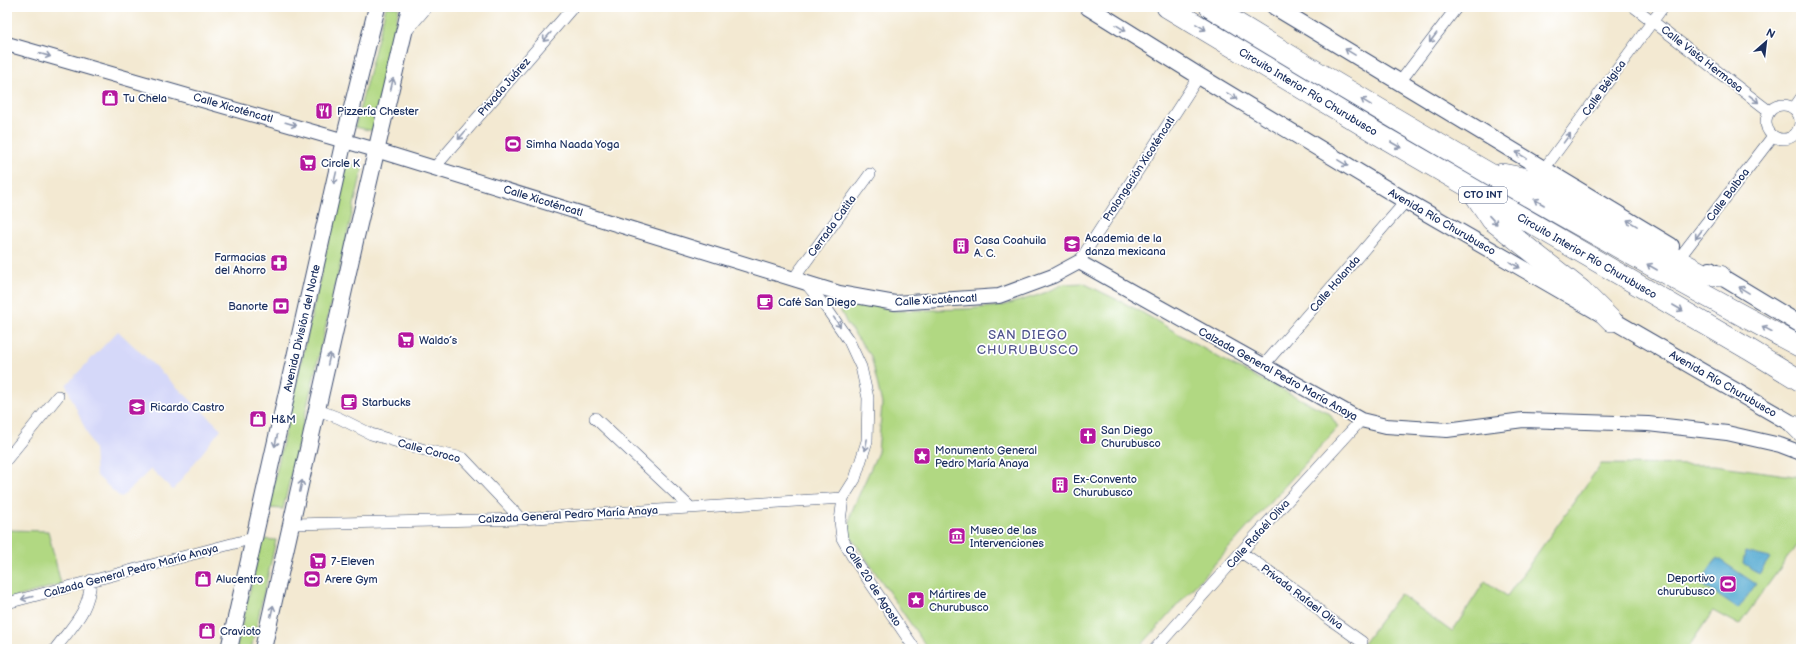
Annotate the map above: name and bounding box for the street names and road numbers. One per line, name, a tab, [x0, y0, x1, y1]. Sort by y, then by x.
street label: Calle Vista Hermosa	[1658, 23, 1746, 95]
street label: Circuito Interior Río Churubusco	[1236, 45, 1380, 139]
street label: Privada Juárez	[475, 55, 533, 119]
street label: Calle Bélgica	[1579, 58, 1629, 118]
street label: Calle Xicoténcatl	[192, 90, 274, 126]
street label: Prolongación Xicoténcatl	[1100, 114, 1178, 224]
street label: Calle Balboa	[1704, 166, 1752, 224]
street label: Calle Xicoténcatl	[502, 183, 584, 219]
street label: Avenida Río Churubusco	[1386, 186, 1498, 258]
road number: CTO INT	[1459, 187, 1507, 203]
street label: Cerrada Catita	[805, 193, 859, 259]
street label: Circuito Interior Río Churubusco	[1515, 211, 1659, 301]
street label: Calle Holanda	[1307, 253, 1363, 315]
street label: Avenida División del Norte	[281, 263, 323, 393]
street label: Calle Xicoténcatl	[895, 291, 977, 309]
street label: Calzada General Pedro María Anaya	[1196, 325, 1360, 423]
street label: Avenida Río Churubusco	[1667, 348, 1779, 420]
street label: Calle Coroco	[396, 436, 462, 466]
street label: Calle Rafaél Oliva	[1224, 497, 1292, 571]
street label: Calzada General Pedro María Anaya	[478, 504, 658, 526]
street label: Calzada General Pedro María Anaya	[42, 541, 220, 601]
street label: Calle 20 de Agosto	[842, 543, 904, 629]
street label: Privada Rafael Oliva	[1258, 562, 1346, 632]

